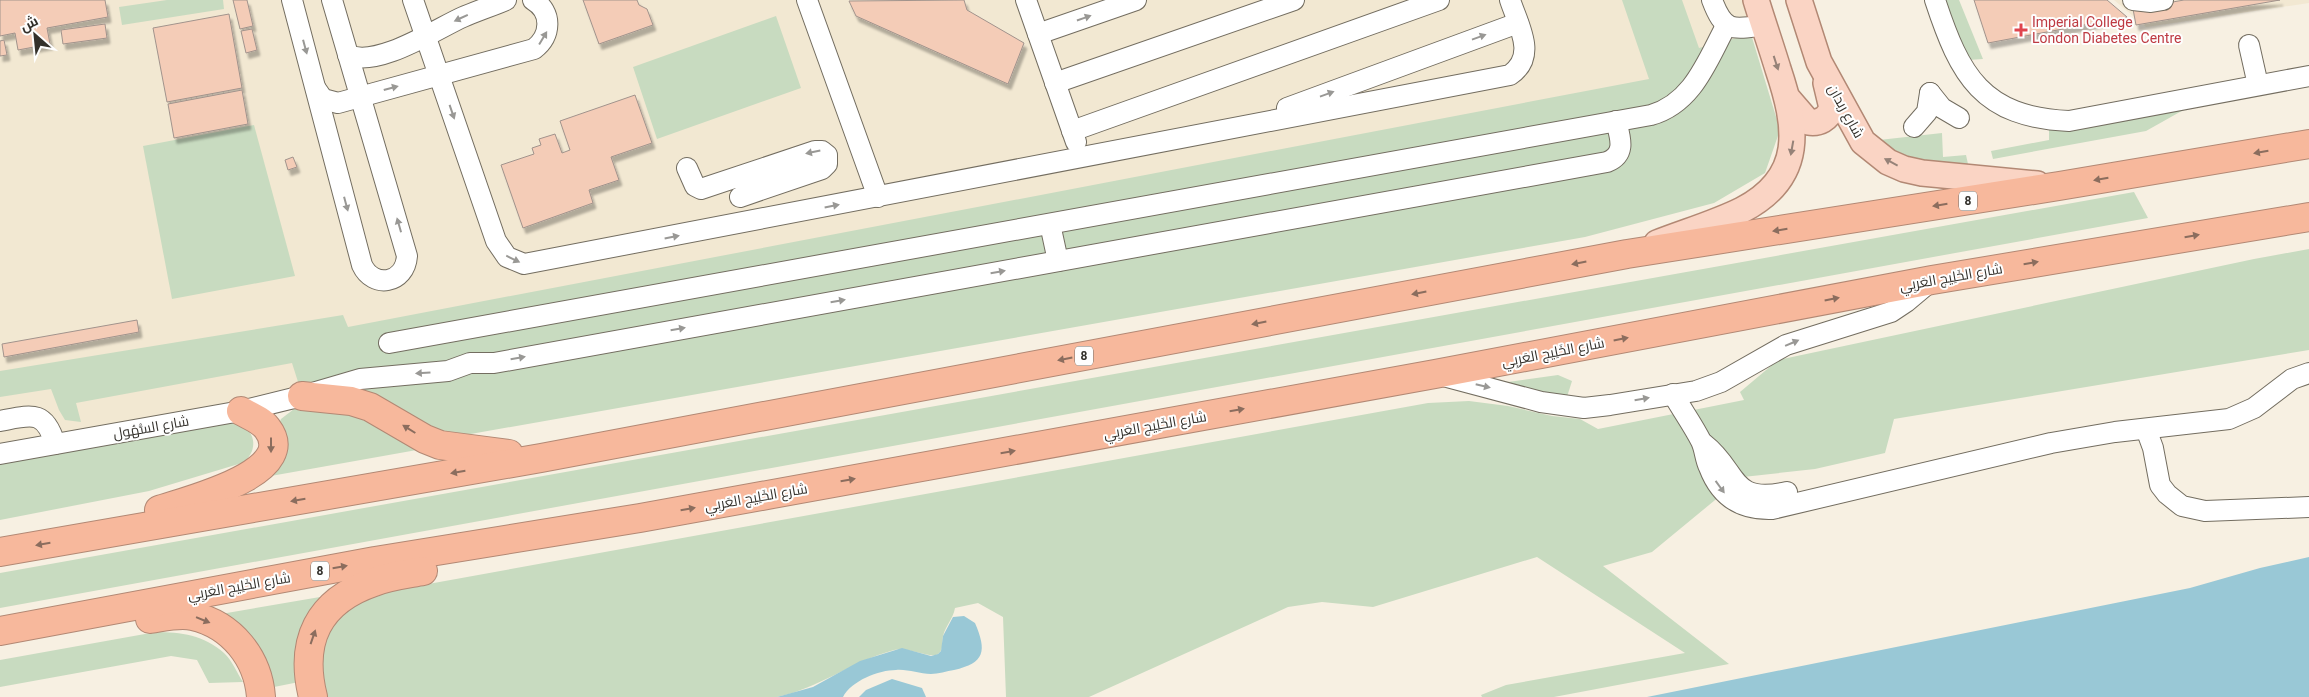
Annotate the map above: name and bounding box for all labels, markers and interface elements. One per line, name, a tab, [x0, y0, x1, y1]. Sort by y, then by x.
north arrow	[10, 10, 60, 60]
text: ش	[17, 12, 41, 36]
one-way arrow	[1077, 14, 1092, 21]
place label: Imperial College London Diabetes Centre	[2032, 14, 2181, 46]
one-way arrow	[454, 15, 468, 23]
marker: Imperial College London Diabetes Centre	[2014, 23, 2028, 37]
one-way arrow	[538, 32, 547, 45]
one-way arrow	[1472, 33, 1487, 41]
one-way arrow	[301, 40, 309, 55]
one-way arrow	[1773, 56, 1781, 71]
street label: شارع ربدان	[1824, 81, 1867, 141]
one-way arrow	[383, 84, 398, 92]
one-way arrow	[1319, 90, 1334, 97]
one-way arrow	[449, 105, 456, 120]
one-way arrow	[1788, 140, 1796, 156]
one-way arrow	[805, 149, 821, 157]
one-way arrow	[2253, 149, 2269, 157]
one-way arrow	[1883, 158, 1898, 166]
one-way arrow	[2092, 176, 2108, 184]
road number: 8	[1959, 192, 1977, 210]
one-way arrow	[342, 197, 350, 212]
one-way arrow	[1932, 201, 1948, 209]
one-way arrow	[824, 202, 839, 210]
one-way arrow	[394, 217, 402, 232]
one-way arrow	[1771, 227, 1787, 235]
one-way arrow	[665, 232, 681, 240]
one-way arrow	[2184, 232, 2200, 240]
one-way arrow	[506, 255, 521, 264]
one-way arrow	[2024, 259, 2040, 267]
one-way arrow	[1570, 260, 1586, 268]
street label: شارع الخَلِيج العَربِي	[1898, 260, 2004, 298]
one-way arrow	[990, 267, 1006, 275]
one-way arrow	[1411, 290, 1427, 298]
one-way arrow	[1824, 294, 1840, 302]
one-way arrow	[830, 296, 846, 304]
one-way arrow	[1252, 319, 1267, 327]
one-way arrow	[670, 325, 686, 333]
street label: شارع الخَلِيج العَربِي	[1500, 334, 1606, 374]
one-way arrow	[1613, 335, 1628, 343]
one-way arrow	[1785, 338, 1799, 346]
road number: 8	[1075, 346, 1093, 366]
one-way arrow	[510, 354, 526, 362]
one-way arrow	[1057, 356, 1073, 364]
one-way arrow	[414, 369, 430, 377]
one-way arrow	[1475, 382, 1490, 390]
one-way arrow	[1634, 395, 1650, 403]
one-way arrow	[1229, 406, 1245, 414]
street label: شارع الخَلِيج العَربِي	[1102, 408, 1208, 446]
street label: شارع السُّهُول	[112, 412, 190, 443]
one-way arrow	[402, 425, 416, 434]
one-way arrow	[267, 437, 275, 453]
one-way arrow	[1001, 447, 1017, 455]
one-way arrow	[450, 469, 466, 477]
one-way arrow	[841, 476, 857, 484]
street label: شارع الخَلِيج العَربِي	[703, 480, 809, 518]
one-way arrow	[1715, 480, 1725, 494]
one-way arrow	[290, 496, 306, 504]
one-way arrow	[681, 505, 697, 513]
one-way arrow	[35, 541, 51, 549]
road number: 8	[311, 562, 329, 580]
one-way arrow	[333, 563, 349, 571]
street label: شارع الخَلِيج العَربِي	[186, 569, 292, 607]
one-way arrow	[196, 617, 211, 624]
one-way arrow	[309, 629, 317, 644]

